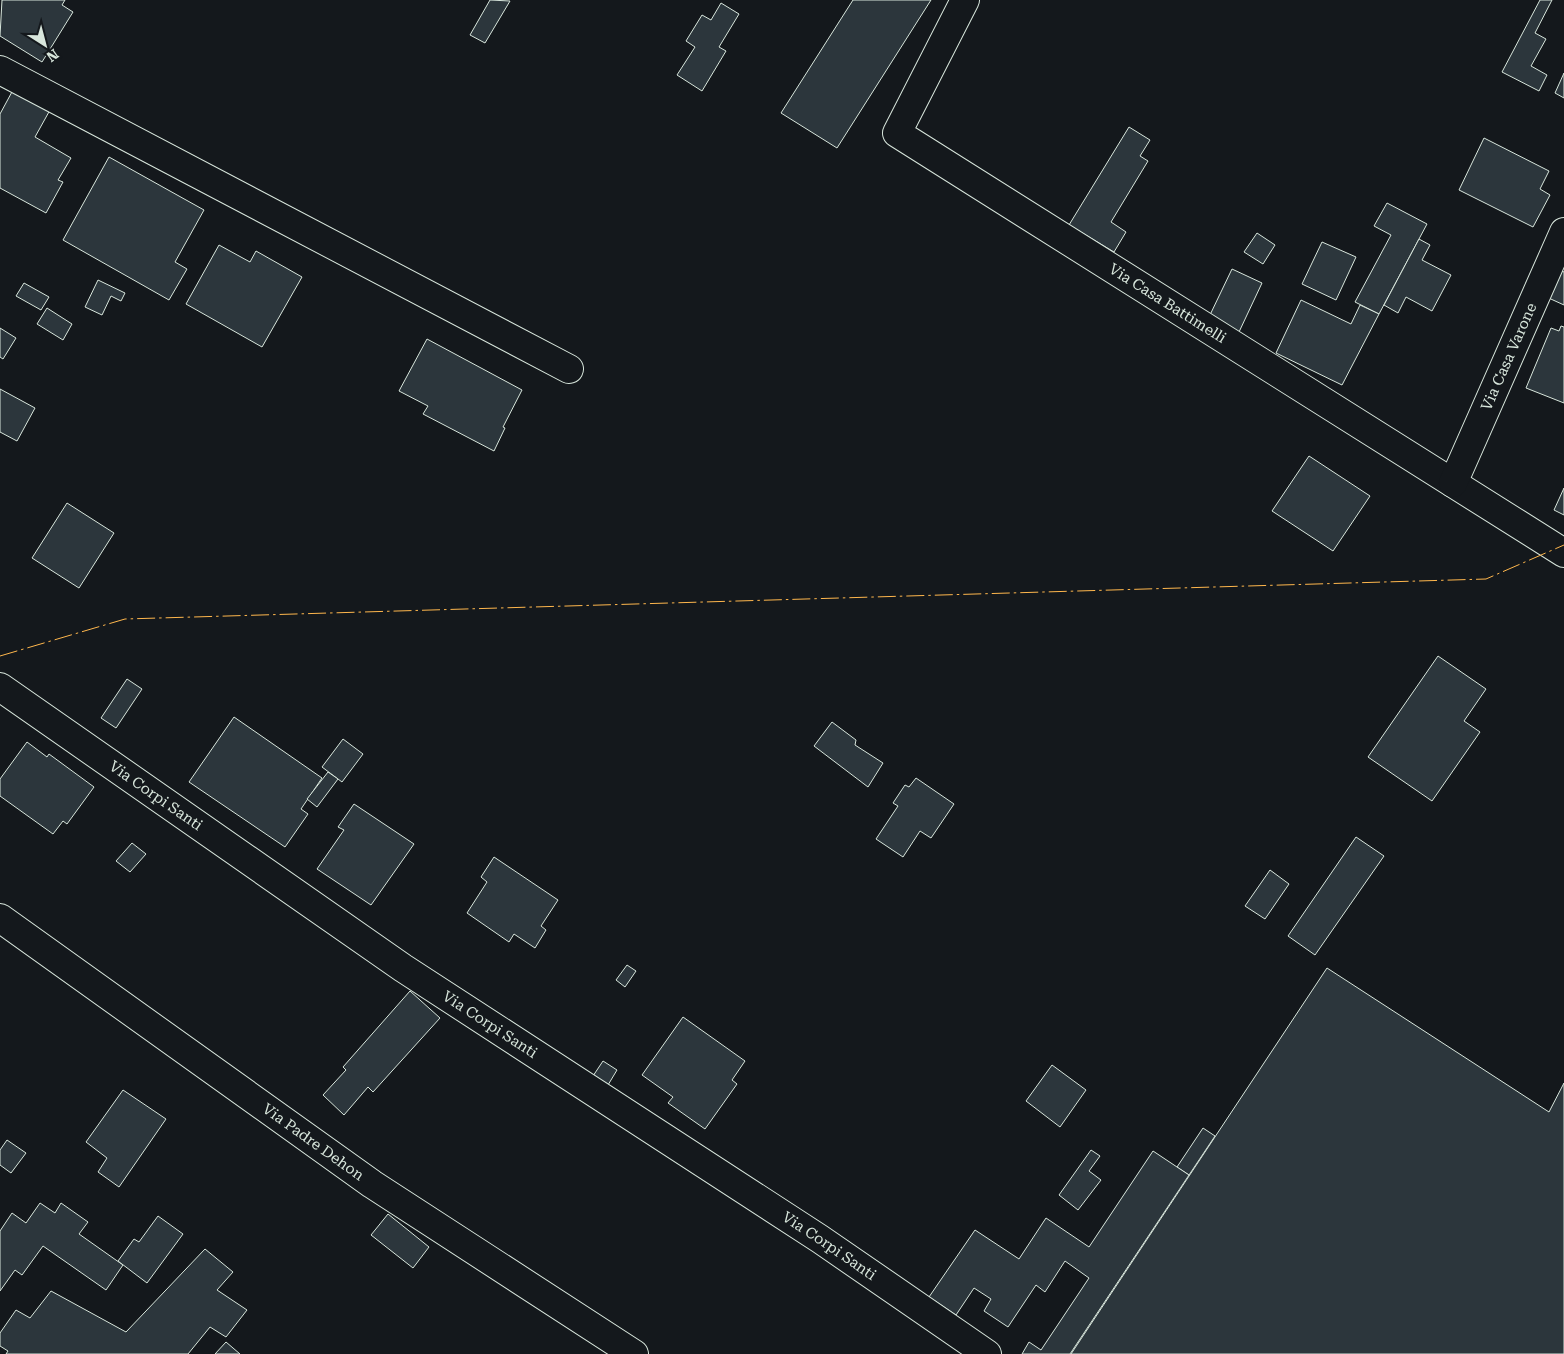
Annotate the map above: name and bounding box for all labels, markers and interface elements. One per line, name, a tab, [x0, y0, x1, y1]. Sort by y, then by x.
north arrow	[20, 20, 70, 70]
text: N	[43, 46, 62, 65]
street label: Via Casa Battimelli	[1106, 260, 1230, 347]
street label: Via Casa Varone	[1477, 300, 1540, 413]
street label: Via Corpi Santi	[106, 757, 206, 834]
street label: Via Corpi Santi	[439, 987, 541, 1062]
street label: Via Padre Dehon	[259, 1100, 368, 1184]
street label: Via Corpi Santi	[779, 1208, 880, 1284]

